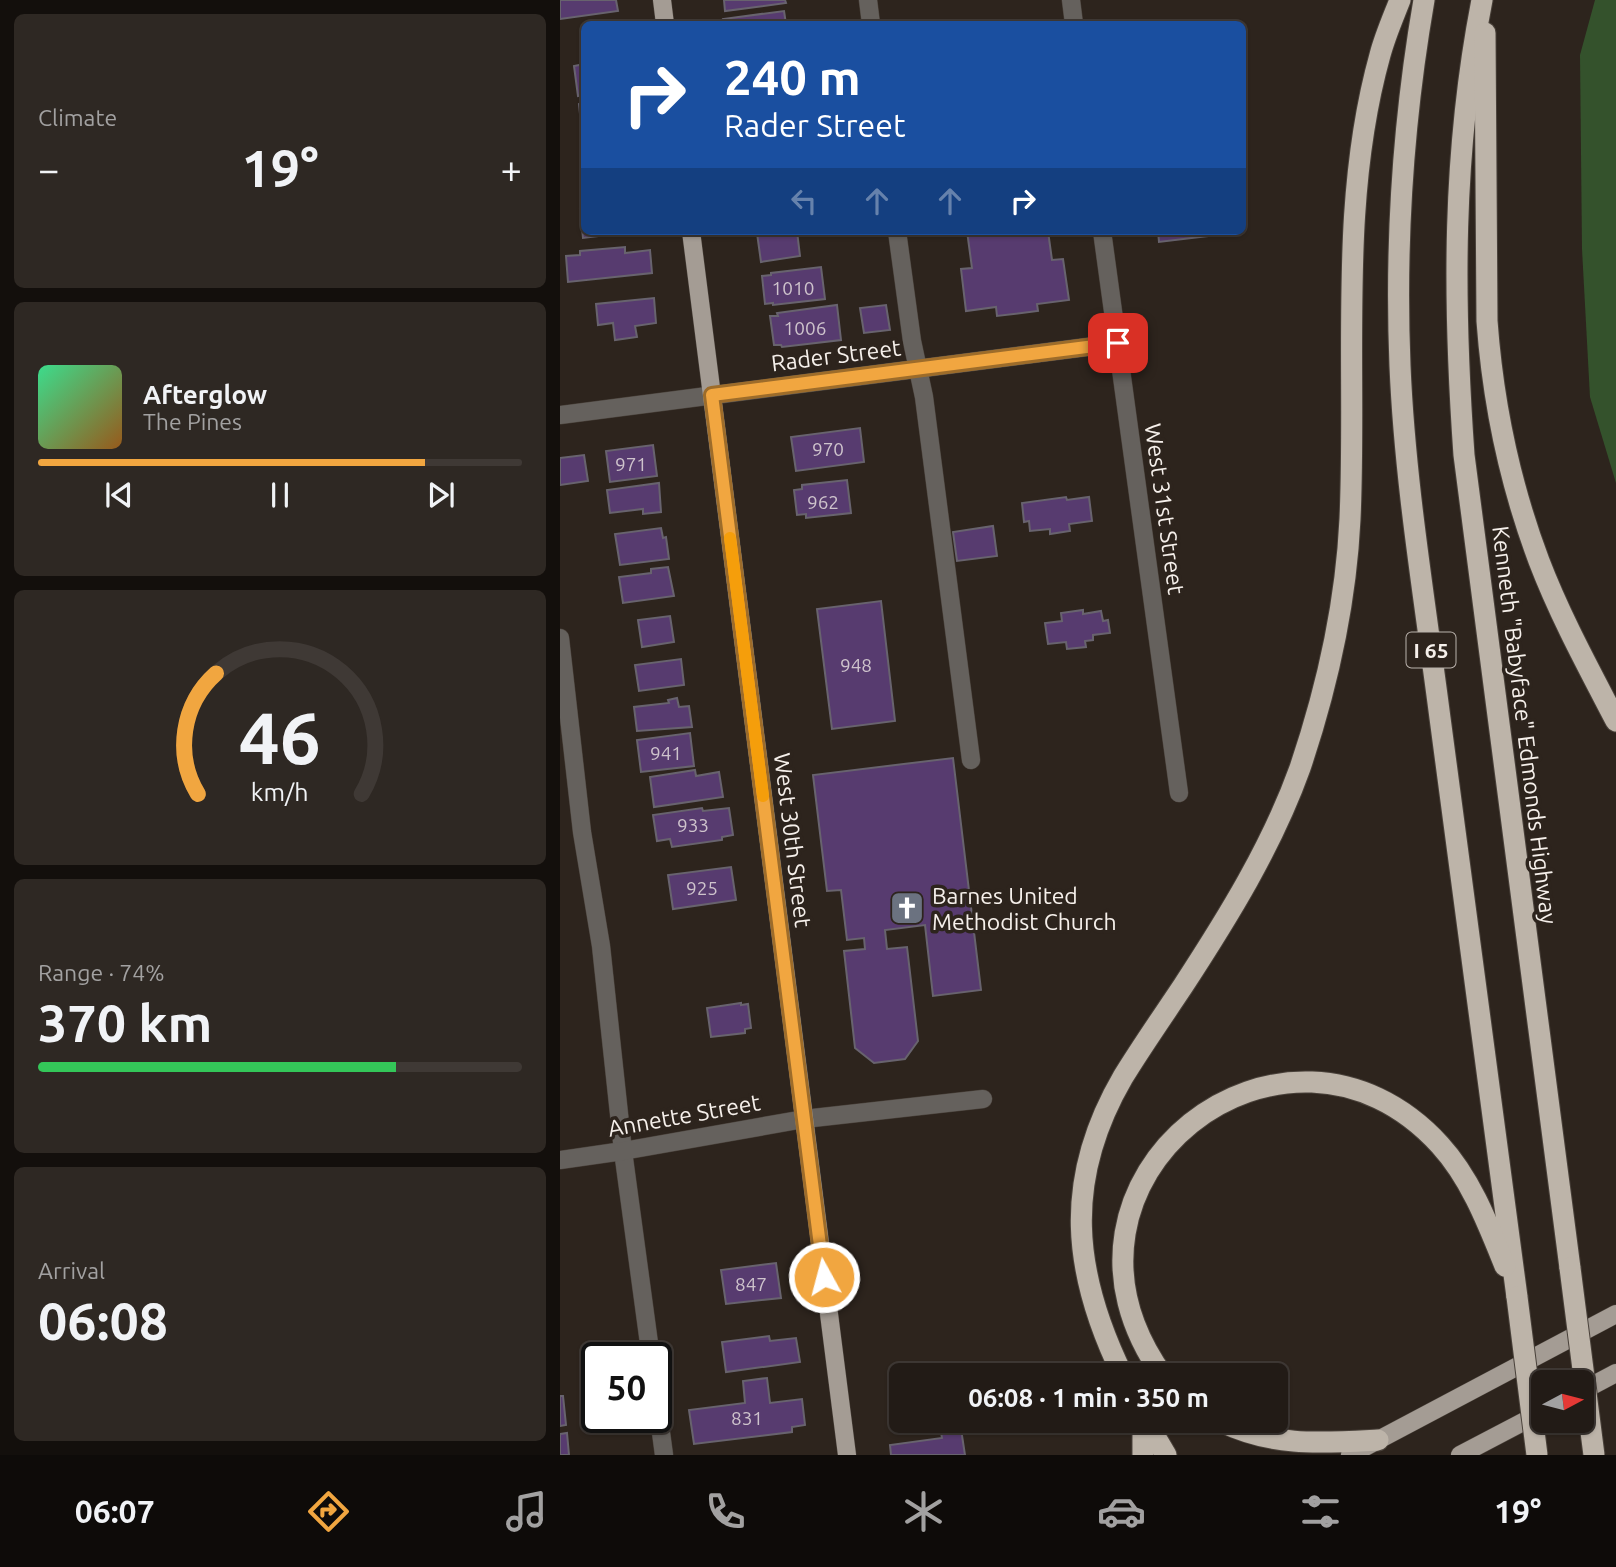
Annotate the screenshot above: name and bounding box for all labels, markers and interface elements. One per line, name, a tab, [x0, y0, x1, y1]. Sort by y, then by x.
icon: right	[609, 49, 700, 140]
text: 240 m	[724, 49, 861, 104]
text: Climate	[38, 105, 117, 130]
text: Rader Street	[724, 107, 906, 143]
text: 19°	[241, 139, 319, 197]
text: −	[38, 148, 59, 190]
text: +	[501, 148, 522, 190]
icon: left	[785, 182, 823, 220]
icon: ahead	[858, 182, 896, 220]
icon: ahead	[931, 182, 969, 220]
icon: right	[1004, 182, 1042, 220]
house number: 1010	[772, 277, 814, 299]
pin	[1088, 313, 1148, 373]
house number: 1006	[784, 317, 826, 339]
icon: arrive	[1099, 324, 1137, 362]
street label: Rader Street	[770, 335, 902, 375]
text: Afterglow	[143, 380, 267, 409]
text: The Pines	[143, 409, 242, 434]
street label: West 31st Street	[1141, 422, 1189, 596]
house number: 970	[812, 438, 844, 460]
house number: 971	[615, 453, 647, 475]
icon: previous	[100, 476, 138, 514]
icon: pause	[261, 476, 299, 514]
icon: next	[422, 476, 460, 514]
house number: 962	[807, 491, 839, 513]
street label: Kenneth "Babyface" Edmonds Highway	[1488, 525, 1562, 925]
road number: I 65	[1406, 632, 1456, 668]
house number: 948	[840, 654, 872, 676]
text: 46	[239, 696, 321, 778]
house number: 941	[650, 742, 682, 764]
street label: West 30th Street	[770, 751, 816, 929]
text: km/h	[251, 777, 309, 805]
house number: 933	[677, 814, 709, 836]
house number: 925	[686, 877, 718, 899]
place label: Barnes United Methodist Church	[932, 883, 1117, 934]
church icon: Barnes United Methodist Church	[888, 889, 926, 927]
text: Range · 74%	[38, 960, 165, 985]
text: 370 km	[38, 994, 212, 1052]
street label: Annette Street	[606, 1089, 762, 1141]
position arrow	[787, 1240, 861, 1314]
text: Arrival	[38, 1258, 105, 1283]
house number: 847	[735, 1273, 767, 1295]
text: 06:08	[38, 1292, 168, 1350]
speed limit sign: 50	[581, 1342, 672, 1433]
north arrow	[1531, 1370, 1594, 1433]
map controls	[1531, 1370, 1594, 1433]
text: 06:08 · 1 min · 350 m	[968, 1383, 1209, 1412]
house number: 831	[731, 1407, 763, 1429]
icon: directions	[304, 1487, 353, 1536]
icon: music	[502, 1487, 551, 1536]
icon: phone	[701, 1487, 750, 1536]
icon: climate	[899, 1487, 948, 1536]
icon: car	[1097, 1487, 1146, 1536]
icon: filters	[1296, 1487, 1345, 1536]
text: 06:07	[75, 1493, 155, 1529]
text: 19°	[1494, 1493, 1541, 1529]

